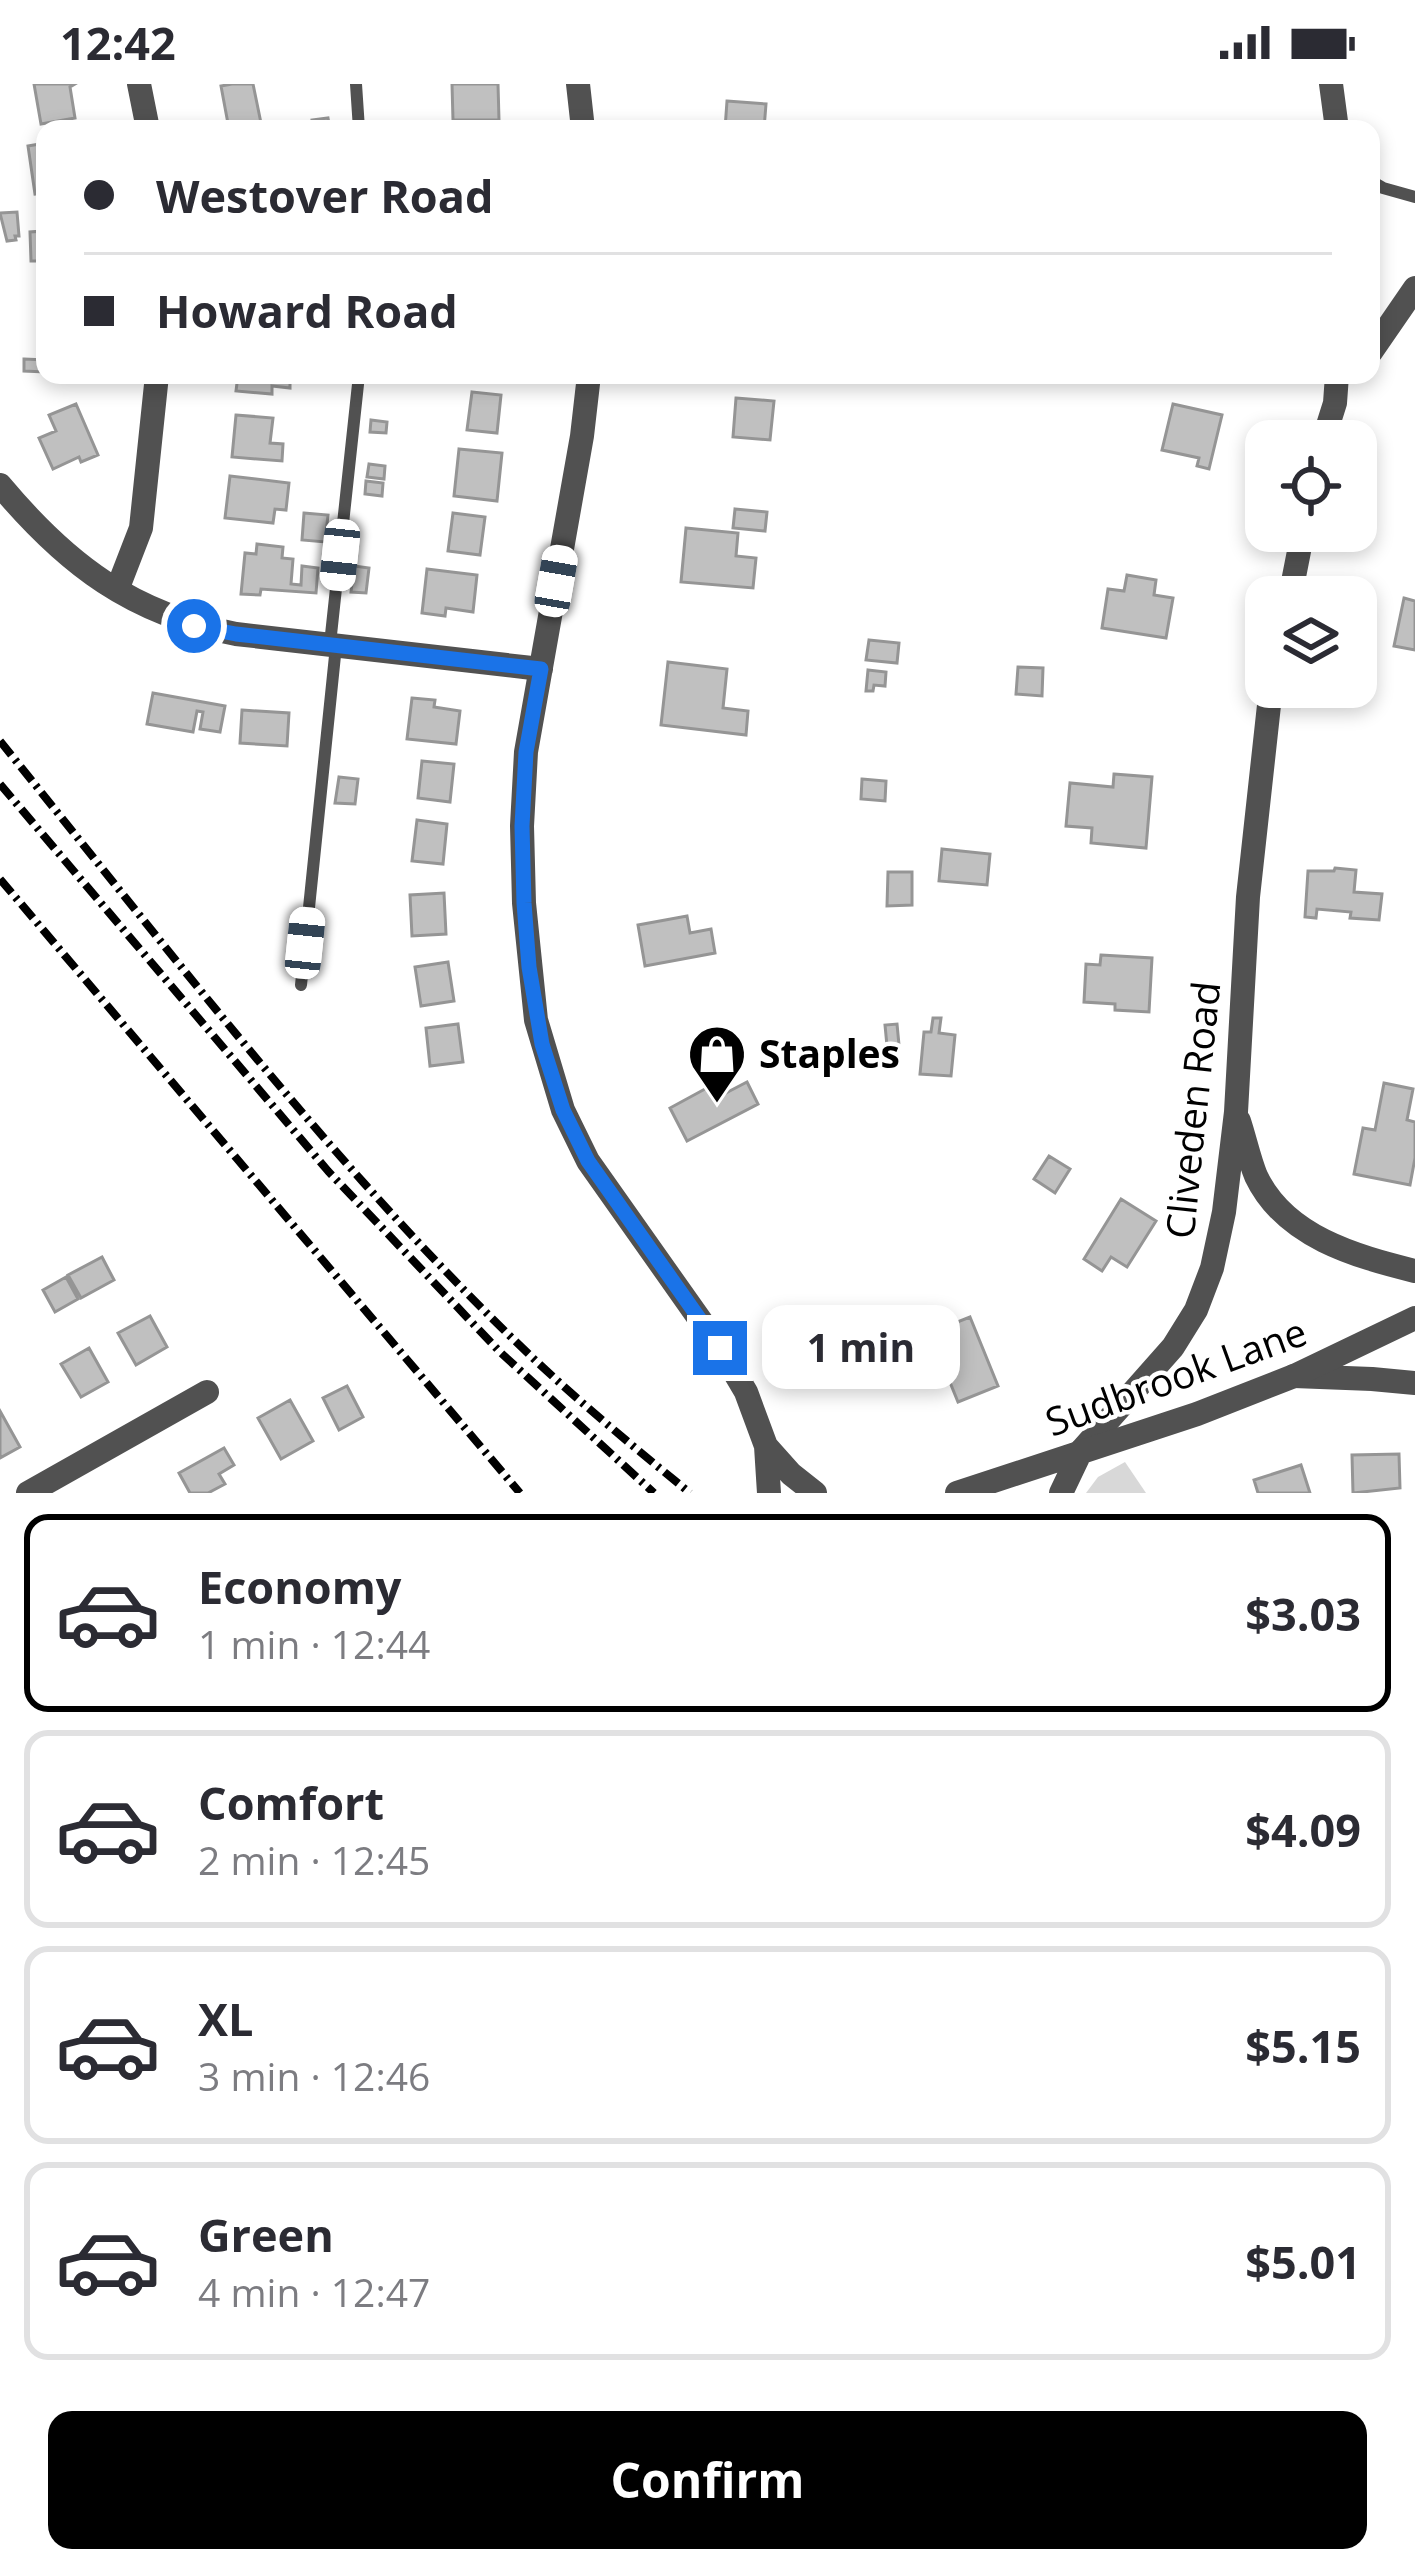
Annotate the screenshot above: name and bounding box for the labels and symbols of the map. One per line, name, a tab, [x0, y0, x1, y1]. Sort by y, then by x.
car	[318, 517, 362, 593]
car	[532, 542, 580, 620]
route start	[167, 599, 221, 653]
car	[283, 905, 327, 981]
street label: Cliveden Road	[1152, 979, 1231, 1241]
shop icon: Staples	[686, 1023, 748, 1105]
place label: Staples	[759, 1026, 900, 1079]
street label: Sudbrook Lane	[1038, 1304, 1313, 1447]
callout: 1 min	[762, 1306, 960, 1390]
route end	[693, 1321, 747, 1375]

